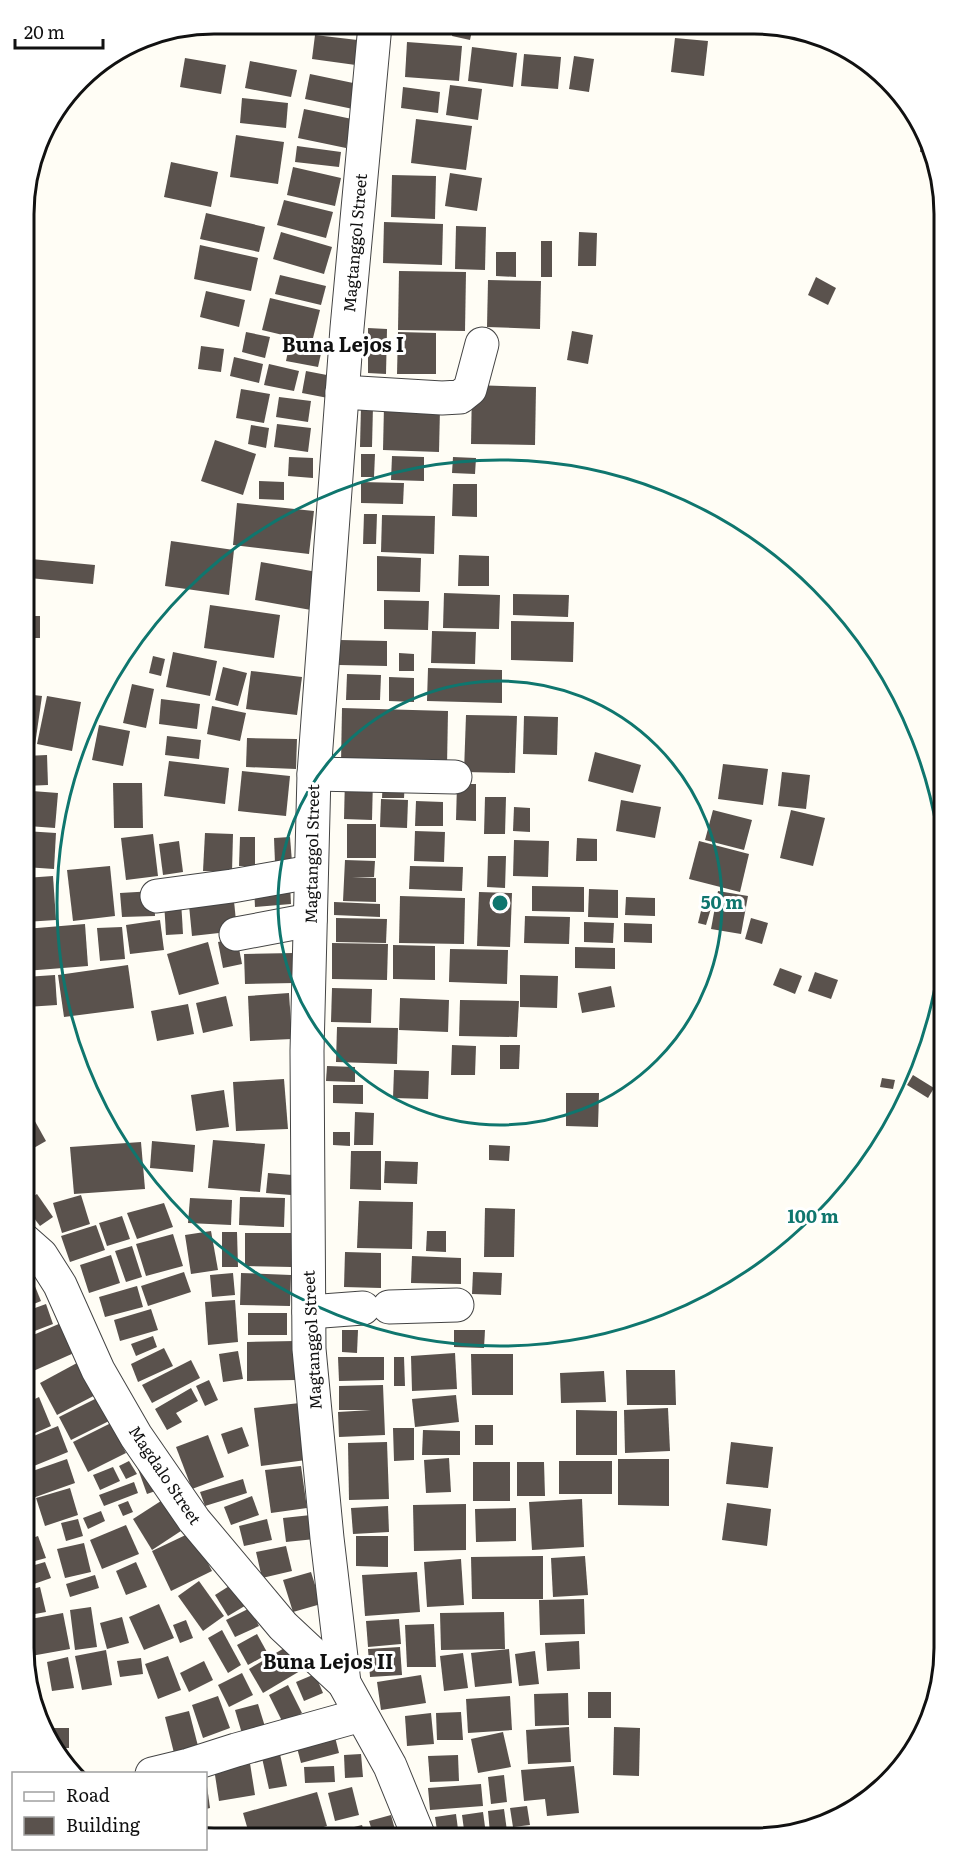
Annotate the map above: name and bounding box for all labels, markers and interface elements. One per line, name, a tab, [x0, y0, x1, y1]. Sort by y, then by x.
scale bar	[15, 12, 104, 50]
text: 20 m	[24, 18, 65, 45]
street label: Magtanggol Street	[336, 172, 372, 314]
district label: Buna Lejos I	[282, 328, 404, 358]
street label: Magtanggol Street	[298, 783, 324, 924]
text: 50 m	[701, 888, 743, 915]
centre of rings	[490, 893, 510, 913]
text: 100 m	[787, 1202, 839, 1229]
street label: Magtanggol Street	[295, 1269, 327, 1410]
street label: Magdalo Street	[124, 1420, 208, 1529]
district label: Buna Lejos II	[263, 1645, 393, 1675]
legend	[12, 1772, 207, 1850]
text: Road	[66, 1781, 110, 1808]
text: Building	[66, 1811, 141, 1838]

